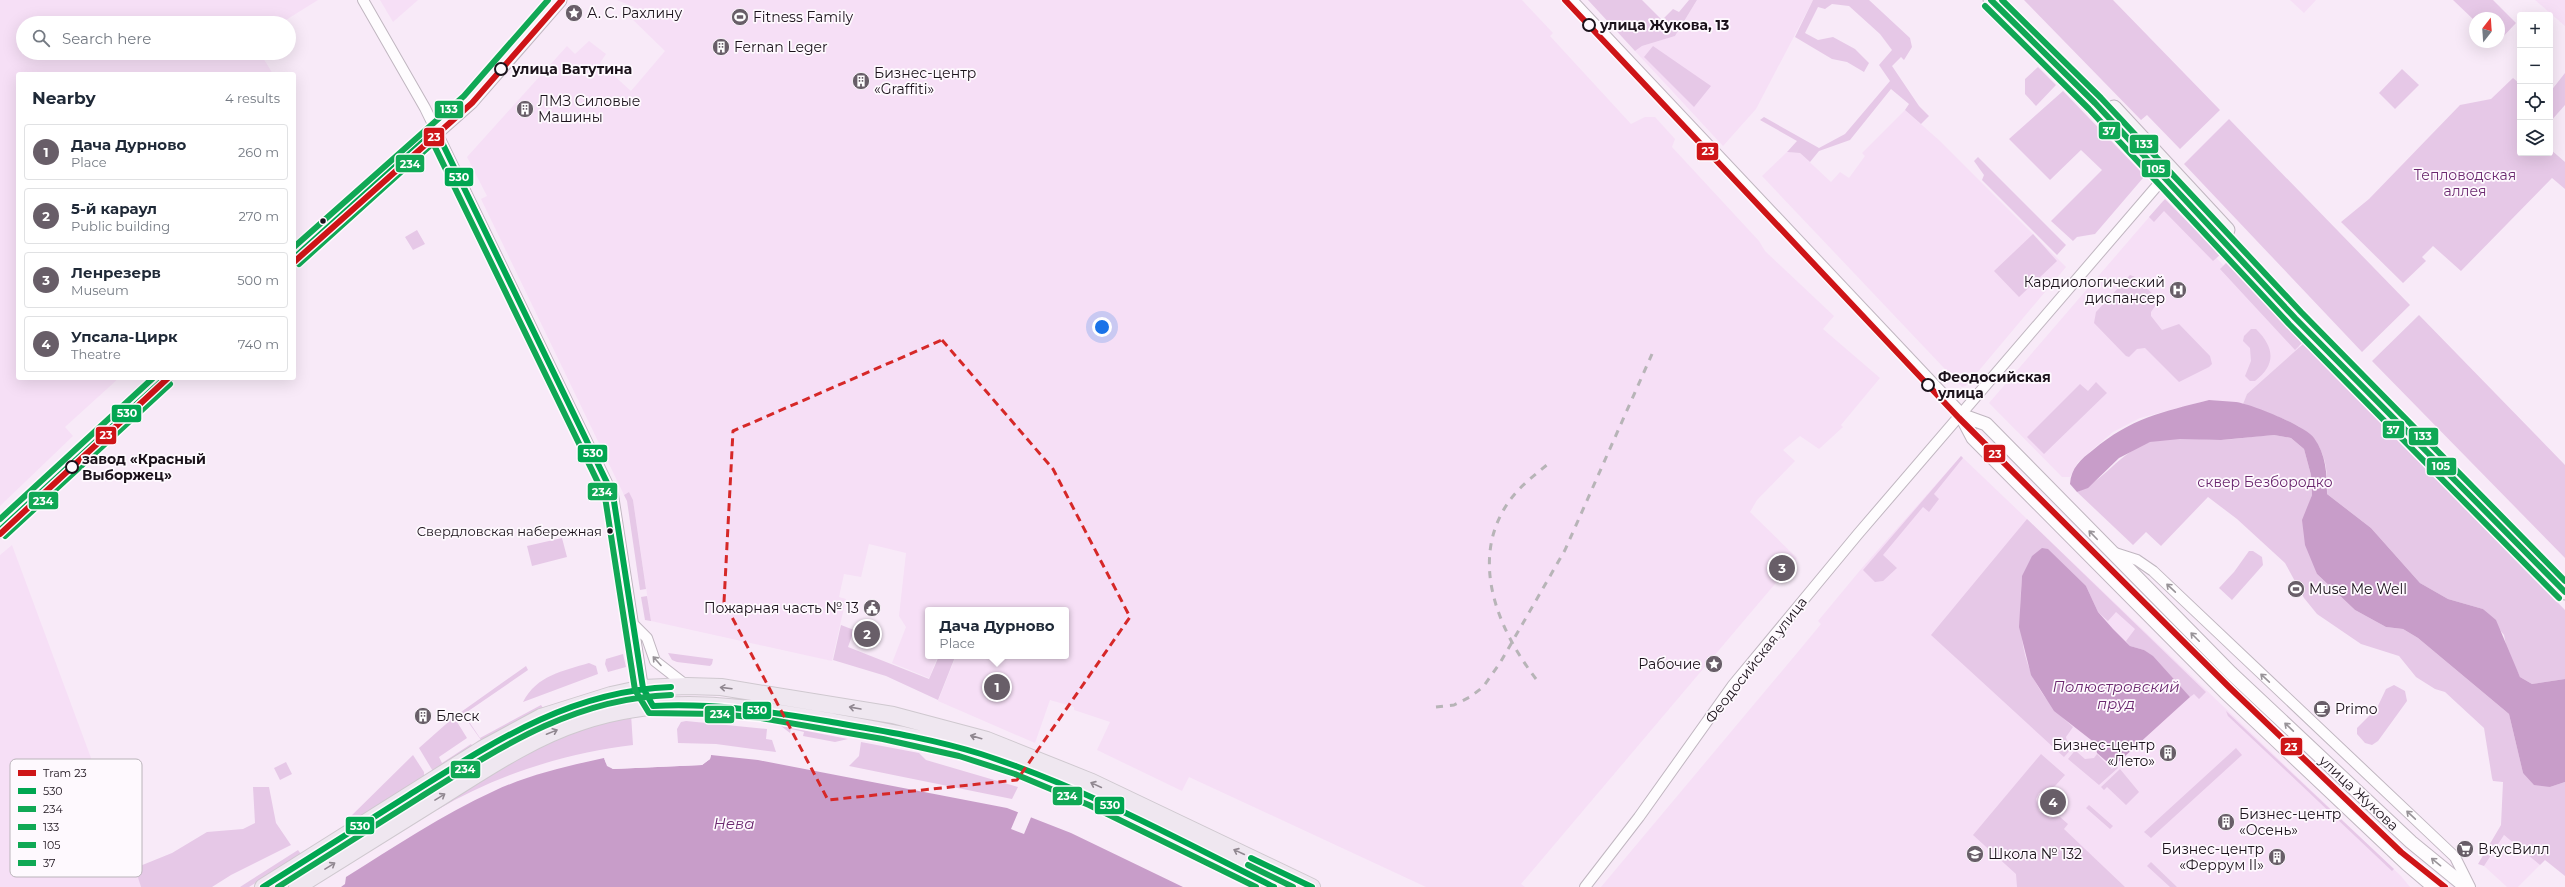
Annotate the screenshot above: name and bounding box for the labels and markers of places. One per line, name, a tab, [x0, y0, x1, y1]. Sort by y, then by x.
place icon: А. С. Рахлину	[564, 3, 584, 23]
place label: А. С. Рахлину	[587, 4, 683, 22]
sports icon: Fitness Family	[730, 7, 750, 27]
place label: Fitness Family	[753, 8, 854, 26]
place label: улица Жукова, 13	[1599, 16, 1729, 34]
marker: улица Жукова, 13	[1582, 18, 1596, 32]
building icon: Fernan Leger	[711, 37, 731, 57]
place label: Fernan Leger	[734, 38, 828, 56]
place label: улица Ватутина	[511, 60, 632, 78]
marker: улица Ватутина	[494, 62, 508, 76]
place label: Бизнес-центр «Graffiti»	[874, 64, 976, 98]
building icon: Бизнес-центр «Graffiti»	[851, 71, 871, 91]
place label: ЛМЗ Силовые Машины	[538, 92, 640, 126]
building icon: ЛМЗ Силовые Машины	[515, 99, 535, 119]
unlabelled marker	[318, 216, 328, 226]
place label: Кардиологический диспансер	[2024, 273, 2165, 307]
hospital icon: Кардиологический диспансер	[2168, 280, 2188, 300]
place label: Феодосийская улица	[1937, 368, 2051, 402]
marker: Феодосийская улица	[1921, 378, 1935, 392]
place label: завод «Красный Выборжец»	[82, 450, 206, 484]
marker: завод «Красный Выборжец»	[65, 460, 79, 474]
place label: Свердловская набережная	[417, 523, 602, 539]
marker: Свердловская набережная	[605, 526, 615, 536]
pin: 3	[1769, 553, 1795, 583]
sports icon: Muse Me Well	[2286, 579, 2306, 599]
place label: Muse Me Well	[2309, 580, 2407, 598]
public building icon: Пожарная часть № 13	[862, 598, 882, 618]
place label: Пожарная часть № 13	[704, 599, 859, 617]
pin: 2	[854, 619, 880, 649]
place icon: Рабочие	[1704, 654, 1724, 674]
place label: Рабочие	[1638, 655, 1701, 673]
pin: 1	[984, 672, 1010, 702]
cafe icon: Primo	[2312, 699, 2332, 719]
place label: Primo	[2335, 700, 2378, 718]
building icon: Блеск	[413, 706, 433, 726]
place label: Блеск	[436, 707, 480, 725]
place label: Бизнес-центр «Лето»	[2053, 736, 2155, 770]
building icon: Бизнес-центр «Лето»	[2158, 743, 2178, 763]
pin: 4	[2040, 787, 2066, 817]
place label: Бизнес-центр «Осень»	[2239, 805, 2341, 839]
building icon: Бизнес-центр «Осень»	[2216, 812, 2236, 832]
supermarket icon: ВкусВилл	[2455, 839, 2475, 859]
place label: Бизнес-центр «Феррум II»	[2162, 840, 2264, 874]
place label: ВкусВилл	[2478, 840, 2550, 858]
school or university icon: Школа № 132	[1965, 844, 1985, 864]
place label: Школа № 132	[1988, 845, 2082, 863]
building icon: Бизнес-центр «Феррум II»	[2267, 847, 2287, 867]

